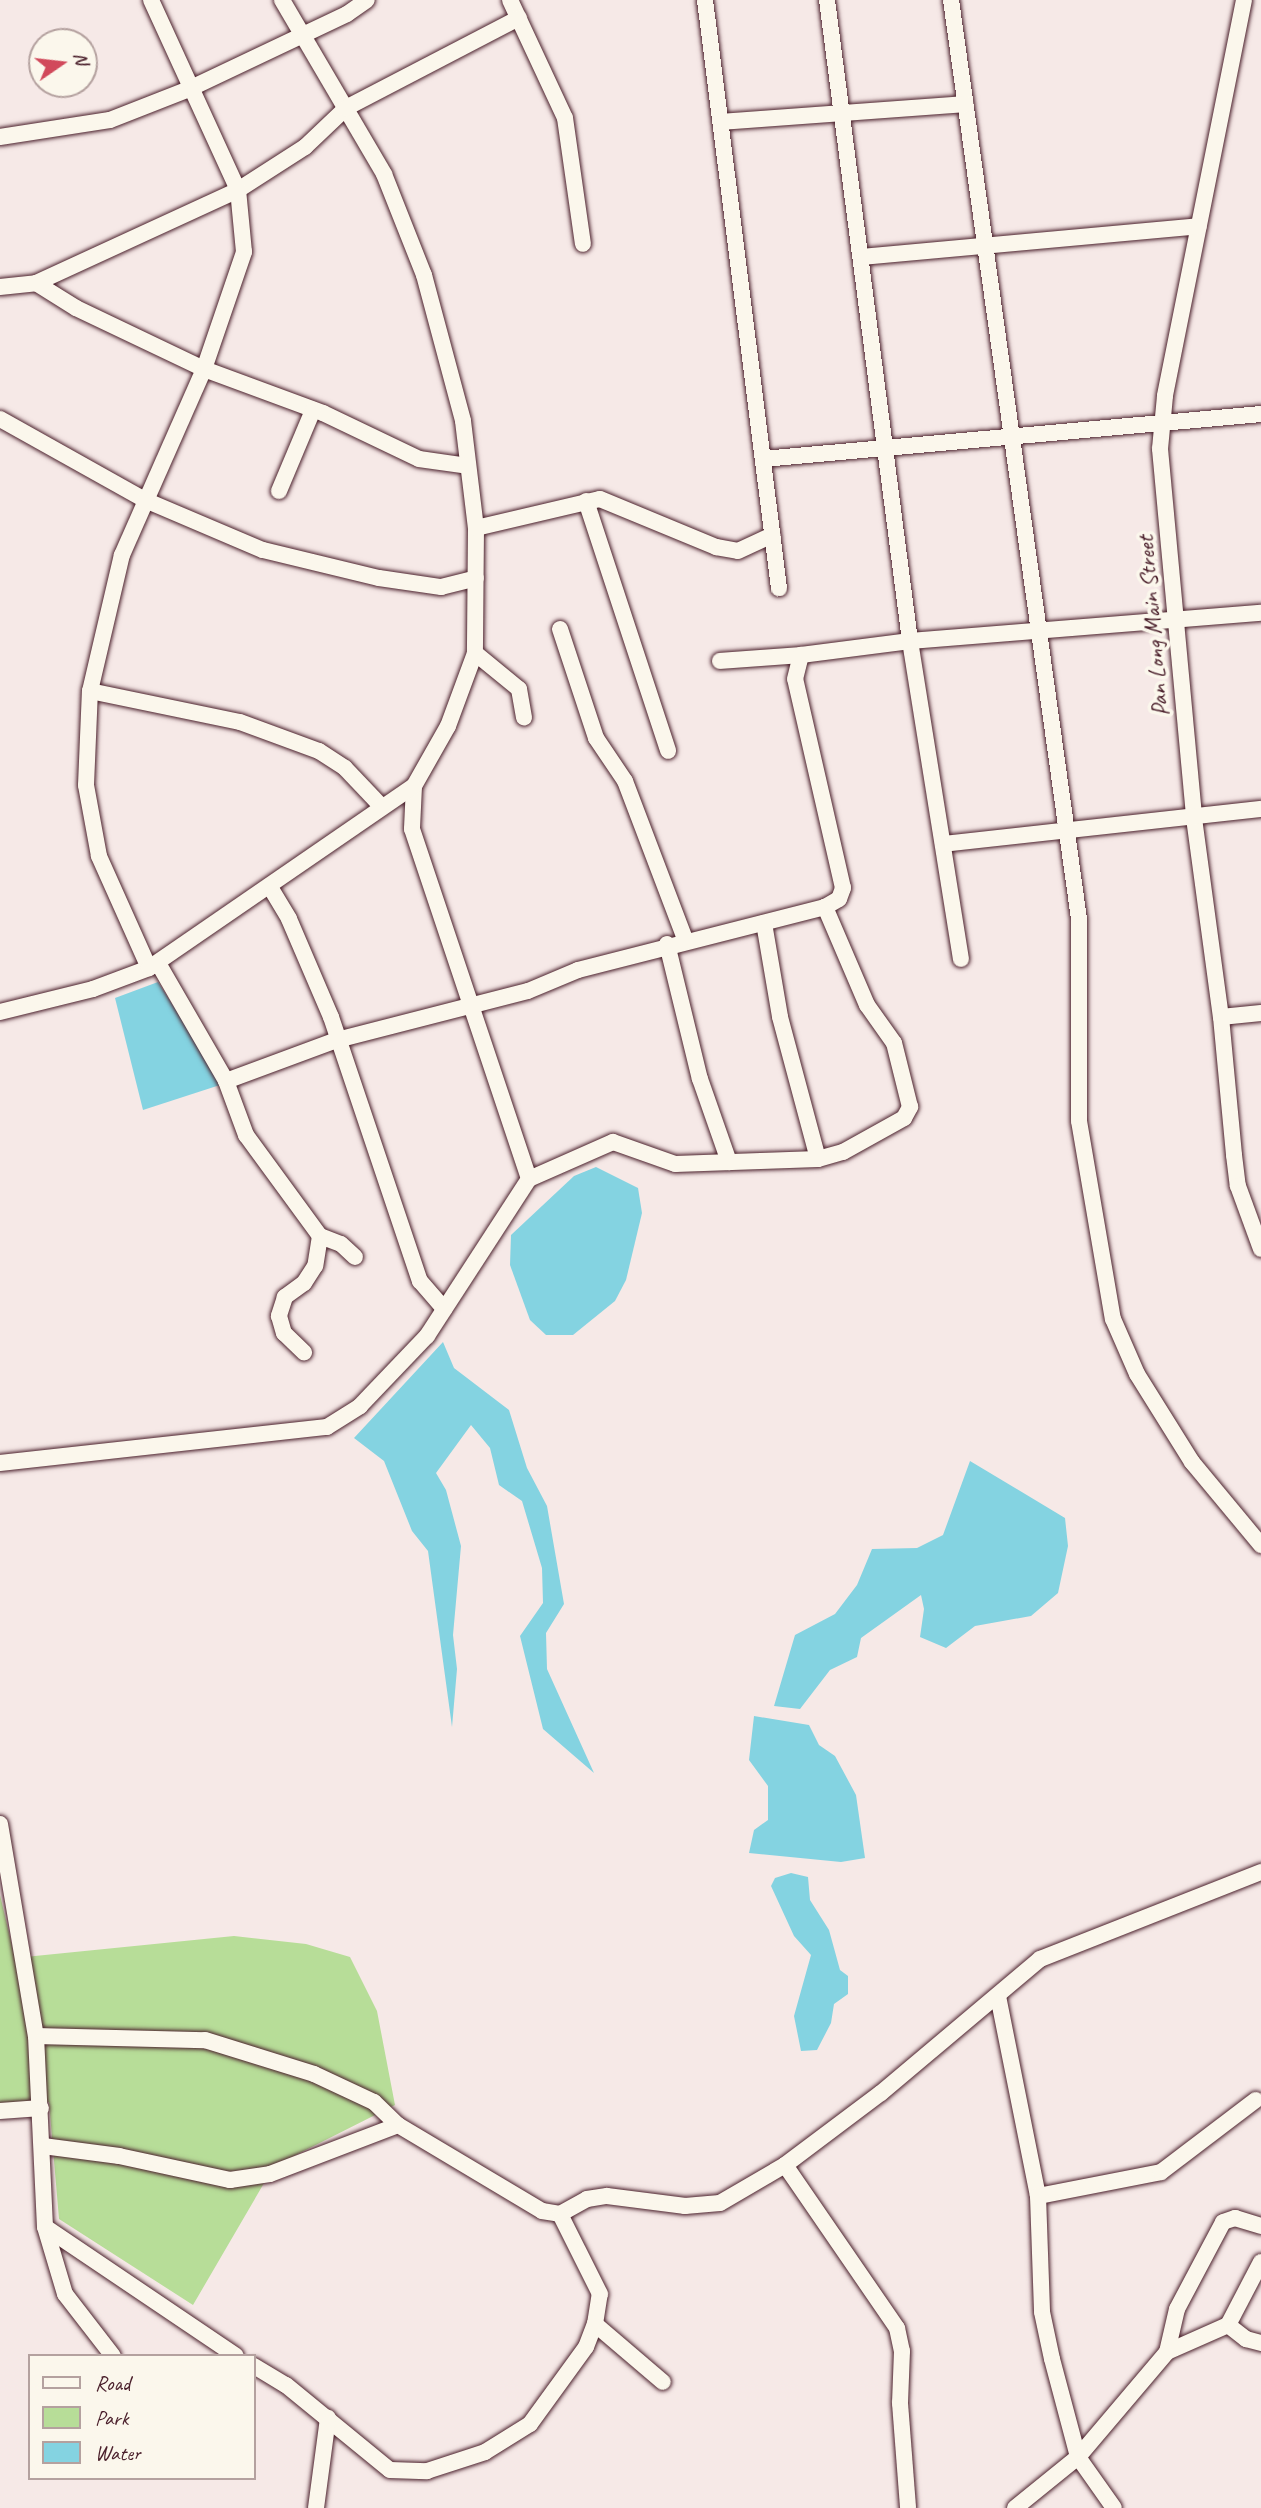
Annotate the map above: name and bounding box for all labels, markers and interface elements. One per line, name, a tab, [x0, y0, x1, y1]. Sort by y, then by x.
north arrow	[28, 28, 98, 98]
text: N	[68, 50, 95, 67]
street label: Pan Long Main Street	[1131, 534, 1175, 718]
legend	[28, 2354, 256, 2480]
text: Road	[95, 2370, 130, 2396]
text: Park	[95, 2405, 128, 2431]
text: Water	[95, 2440, 141, 2466]

